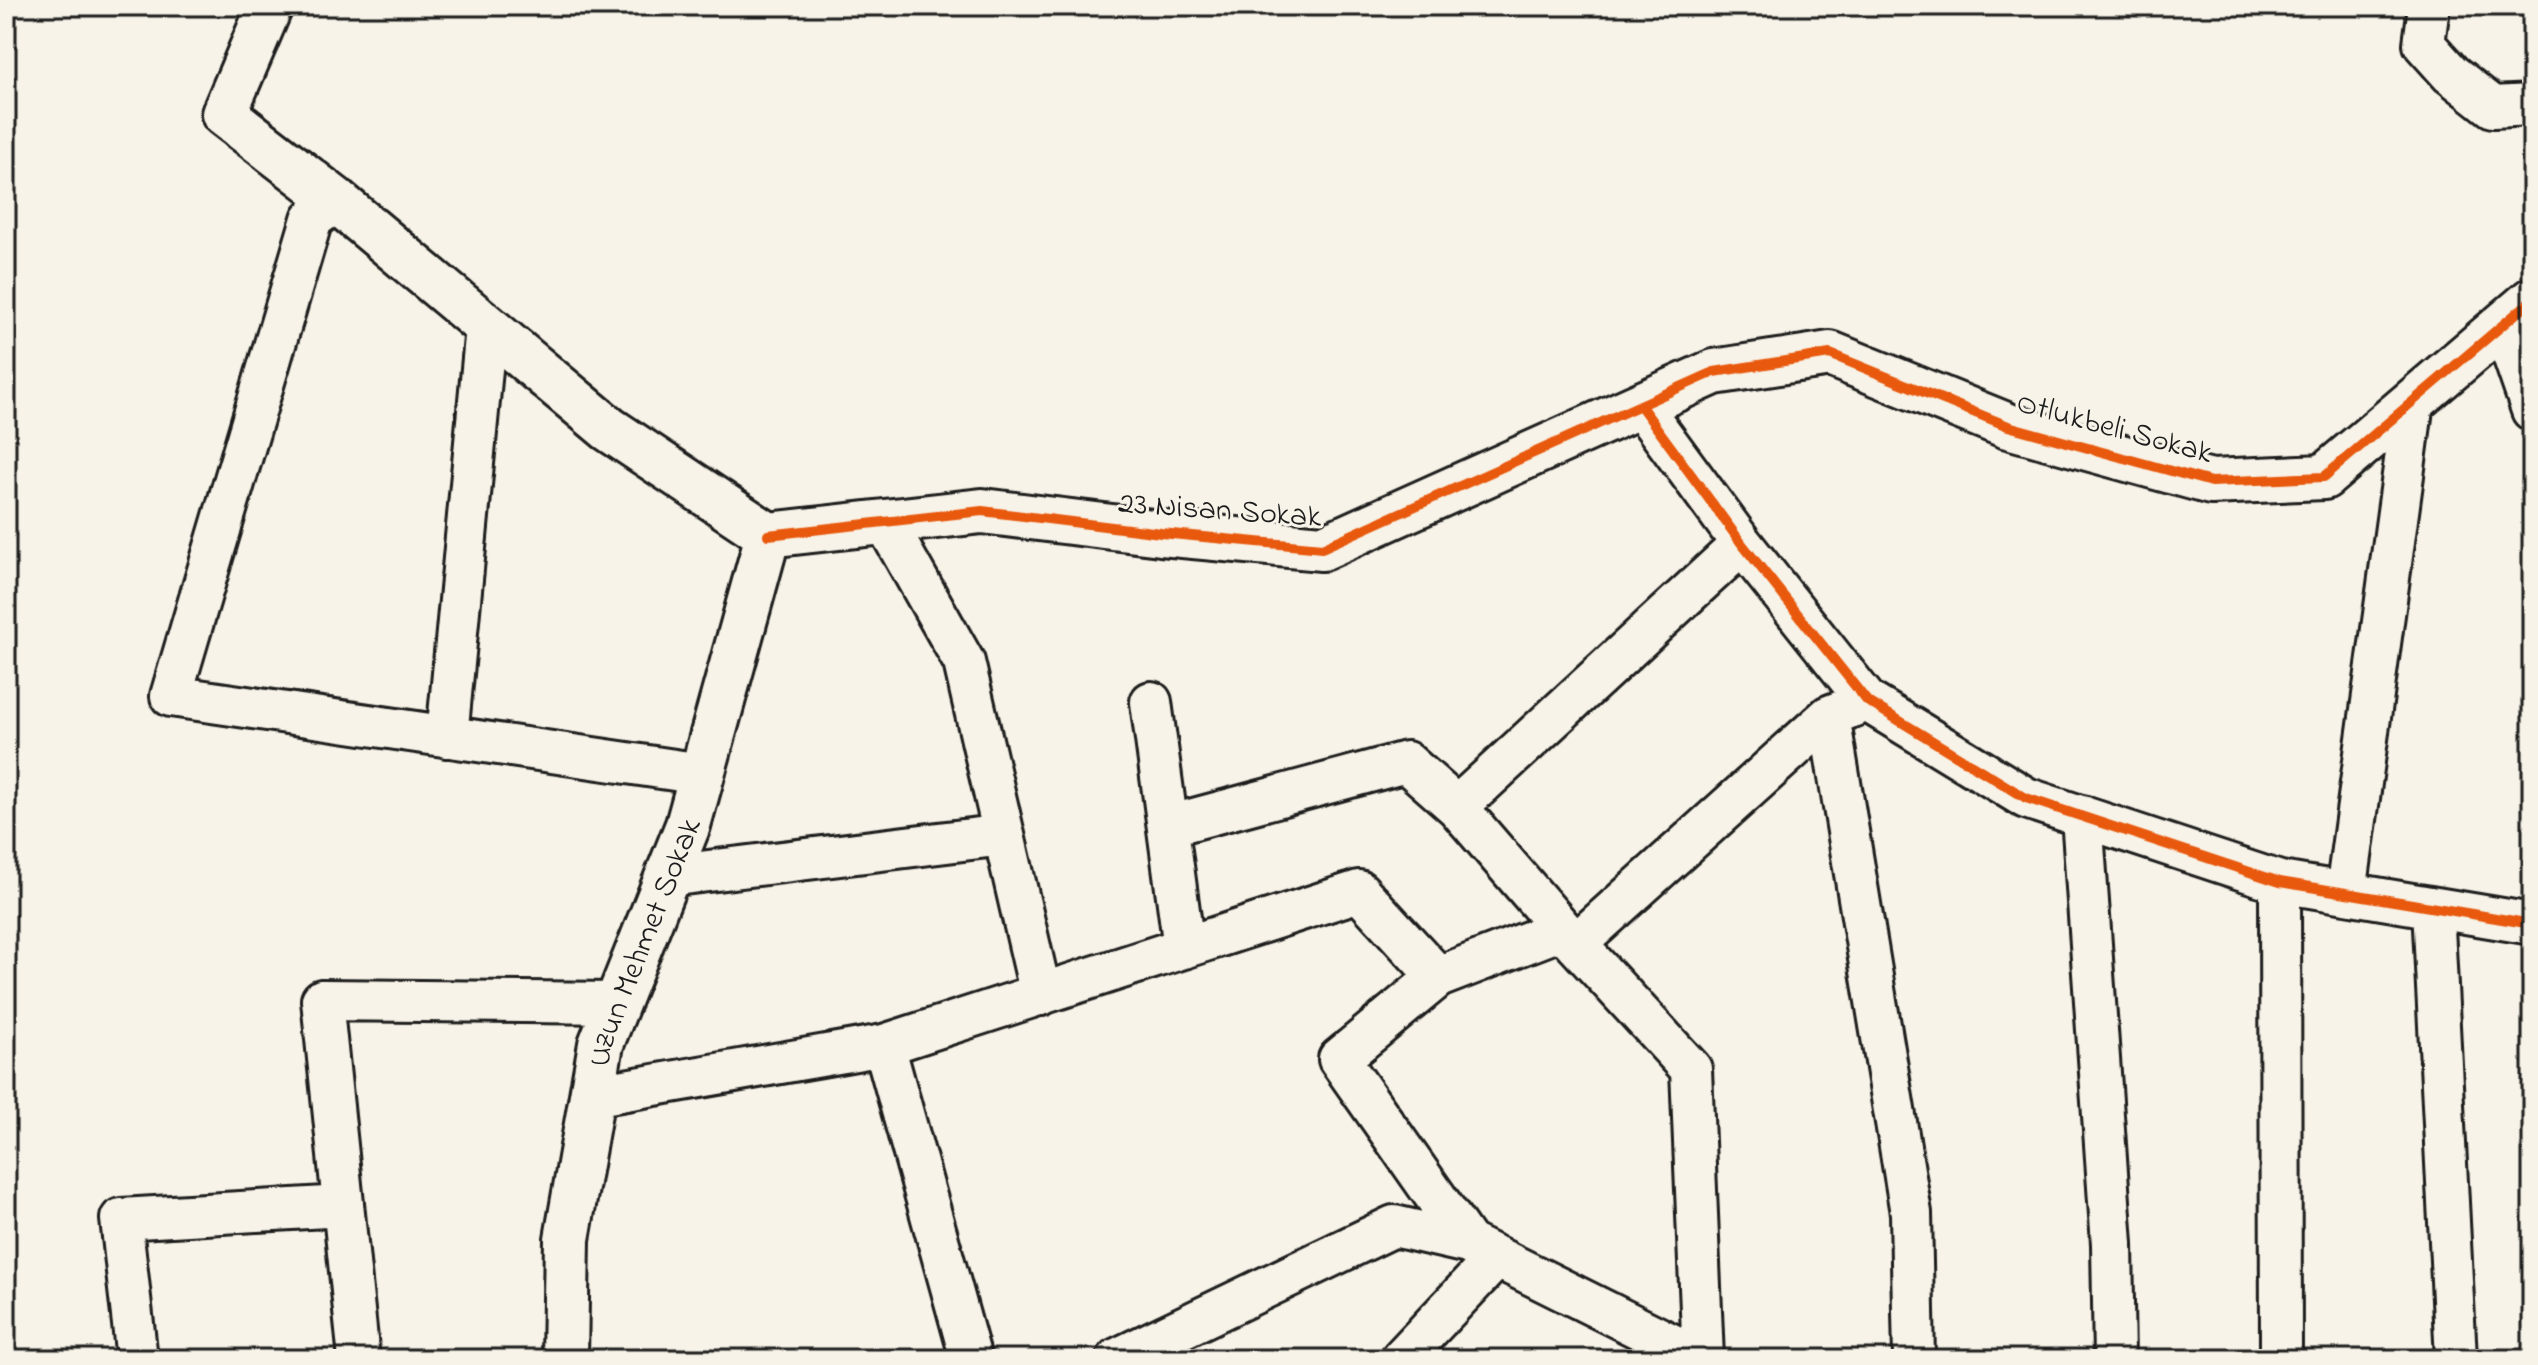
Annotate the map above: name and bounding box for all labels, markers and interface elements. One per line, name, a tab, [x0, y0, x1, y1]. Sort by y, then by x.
street label: Otlukbeli Sokak	[2011, 381, 2218, 478]
street label: 23 Nisan Sokak	[1117, 481, 1324, 542]
street label: Uzun Mehmet Sokak	[578, 811, 716, 1070]

